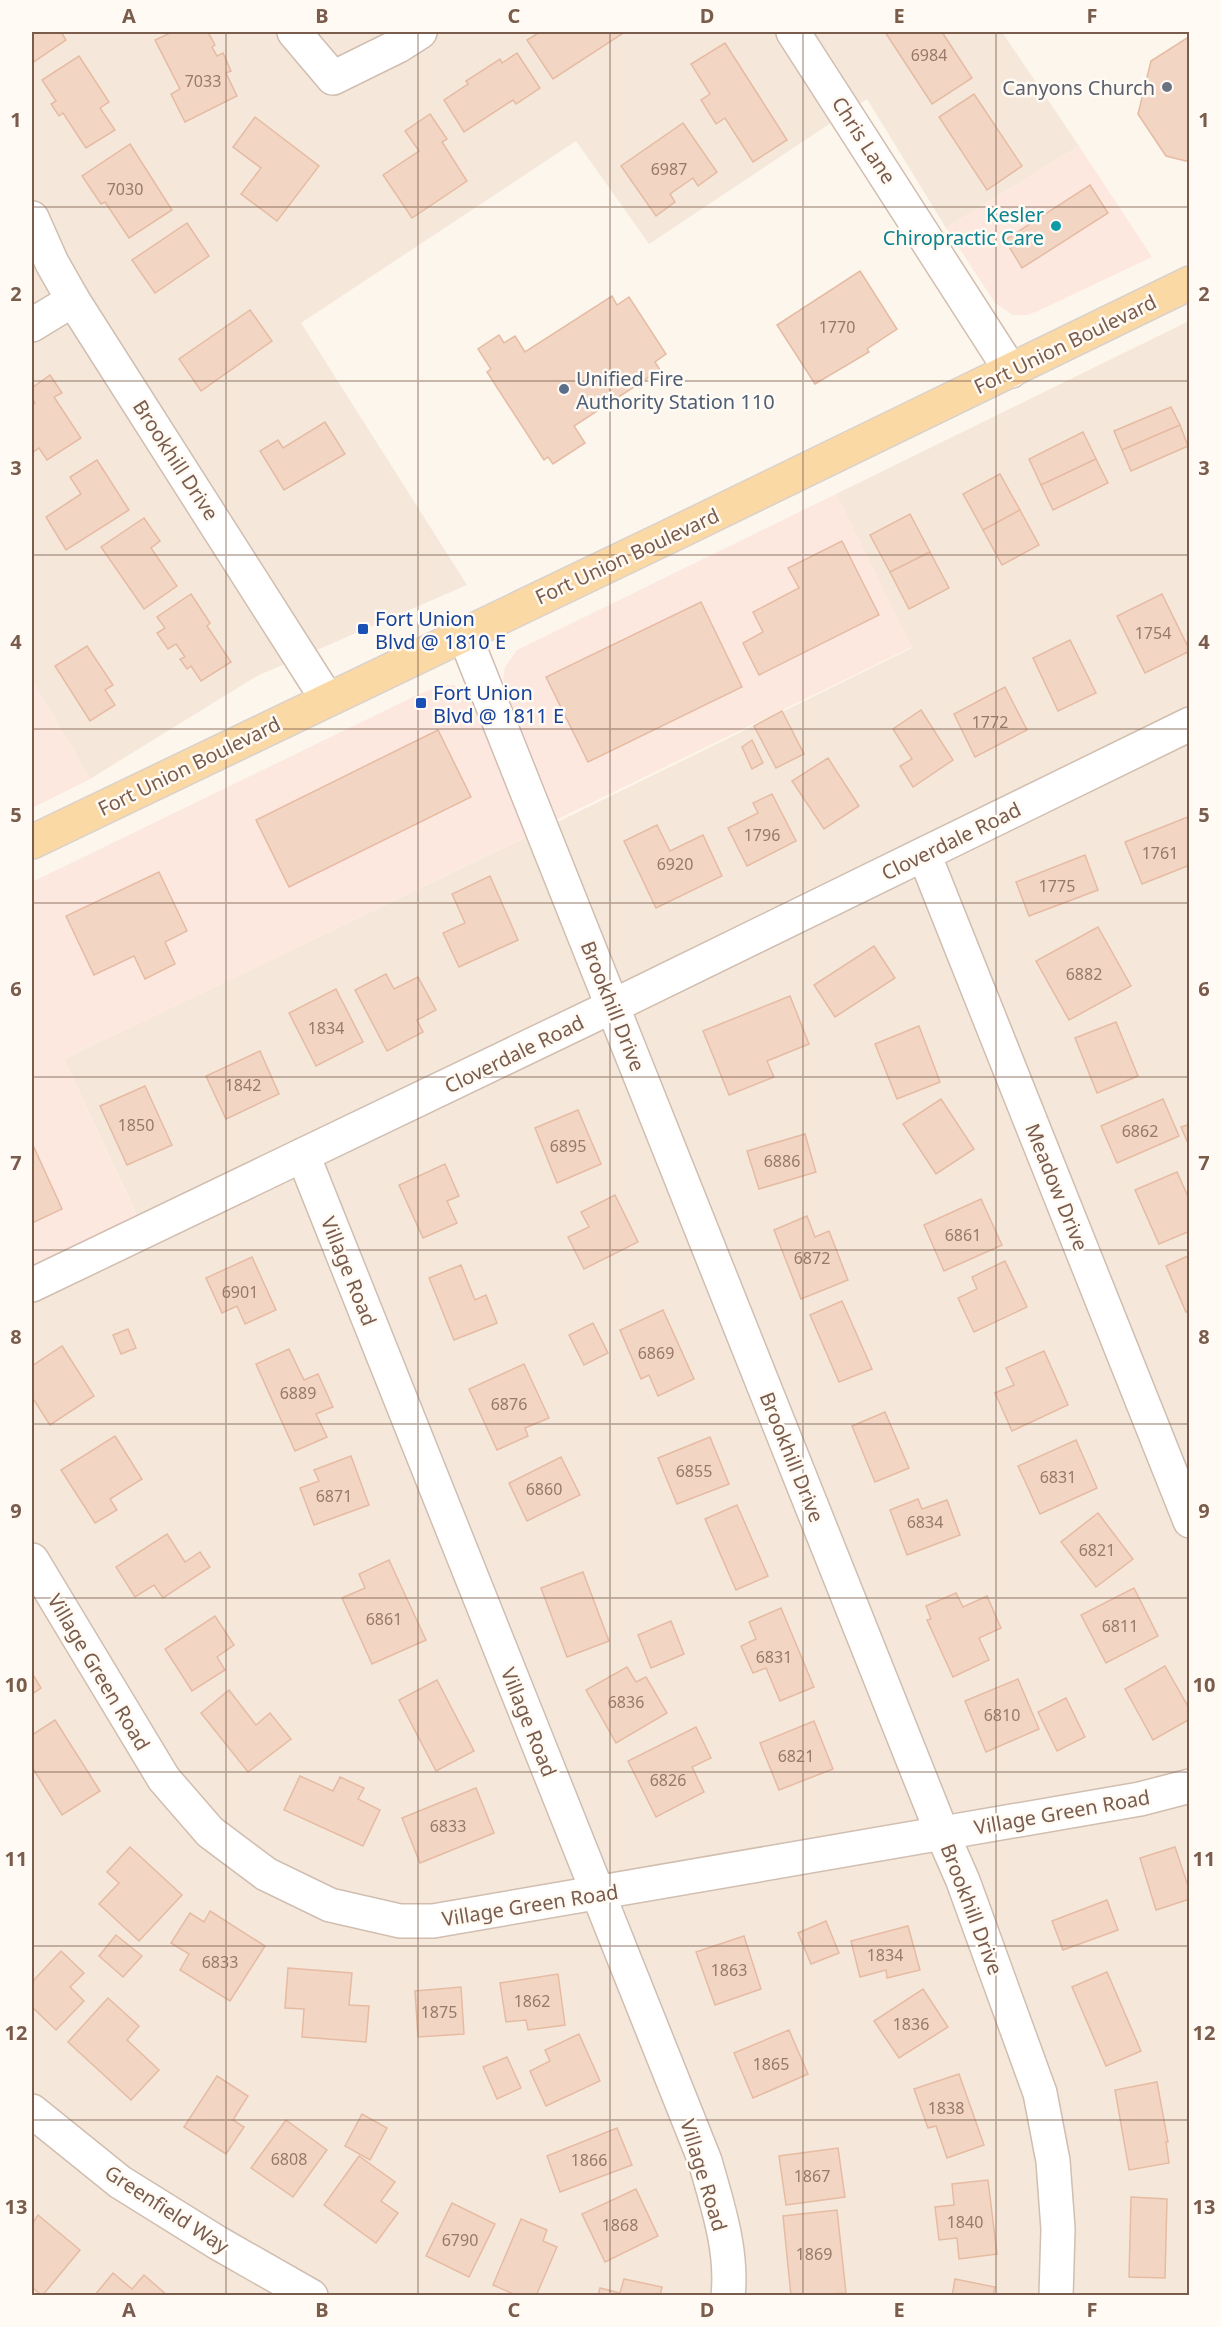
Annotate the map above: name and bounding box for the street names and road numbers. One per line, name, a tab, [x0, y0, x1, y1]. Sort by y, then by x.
street label: Chris Lane	[826, 91, 902, 189]
street label: Fort Union Boulevard	[969, 288, 1161, 400]
street label: Brookhill Drive	[127, 395, 225, 525]
street label: Fort Union Boulevard	[531, 502, 723, 610]
street label: Fort Union Boulevard	[93, 710, 285, 822]
street label: Cloverdale Road	[877, 796, 1025, 886]
street label: Brookhill Drive	[575, 937, 651, 1075]
street label: Cloverdale Road	[440, 1009, 588, 1099]
street label: Meadow Drive	[1019, 1119, 1095, 1255]
street label: Village Road	[315, 1212, 383, 1330]
street label: Brookhill Drive	[754, 1388, 830, 1526]
street label: Village Green Road	[42, 1589, 156, 1755]
street label: Village Road	[495, 1663, 563, 1781]
street label: Village Green Road	[972, 1783, 1152, 1841]
street label: Brookhill Drive	[935, 1840, 1009, 1978]
street label: Village Green Road	[440, 1878, 620, 1932]
street label: Village Road	[674, 2116, 734, 2234]
street label: Greenfield Way	[100, 2159, 235, 2260]

